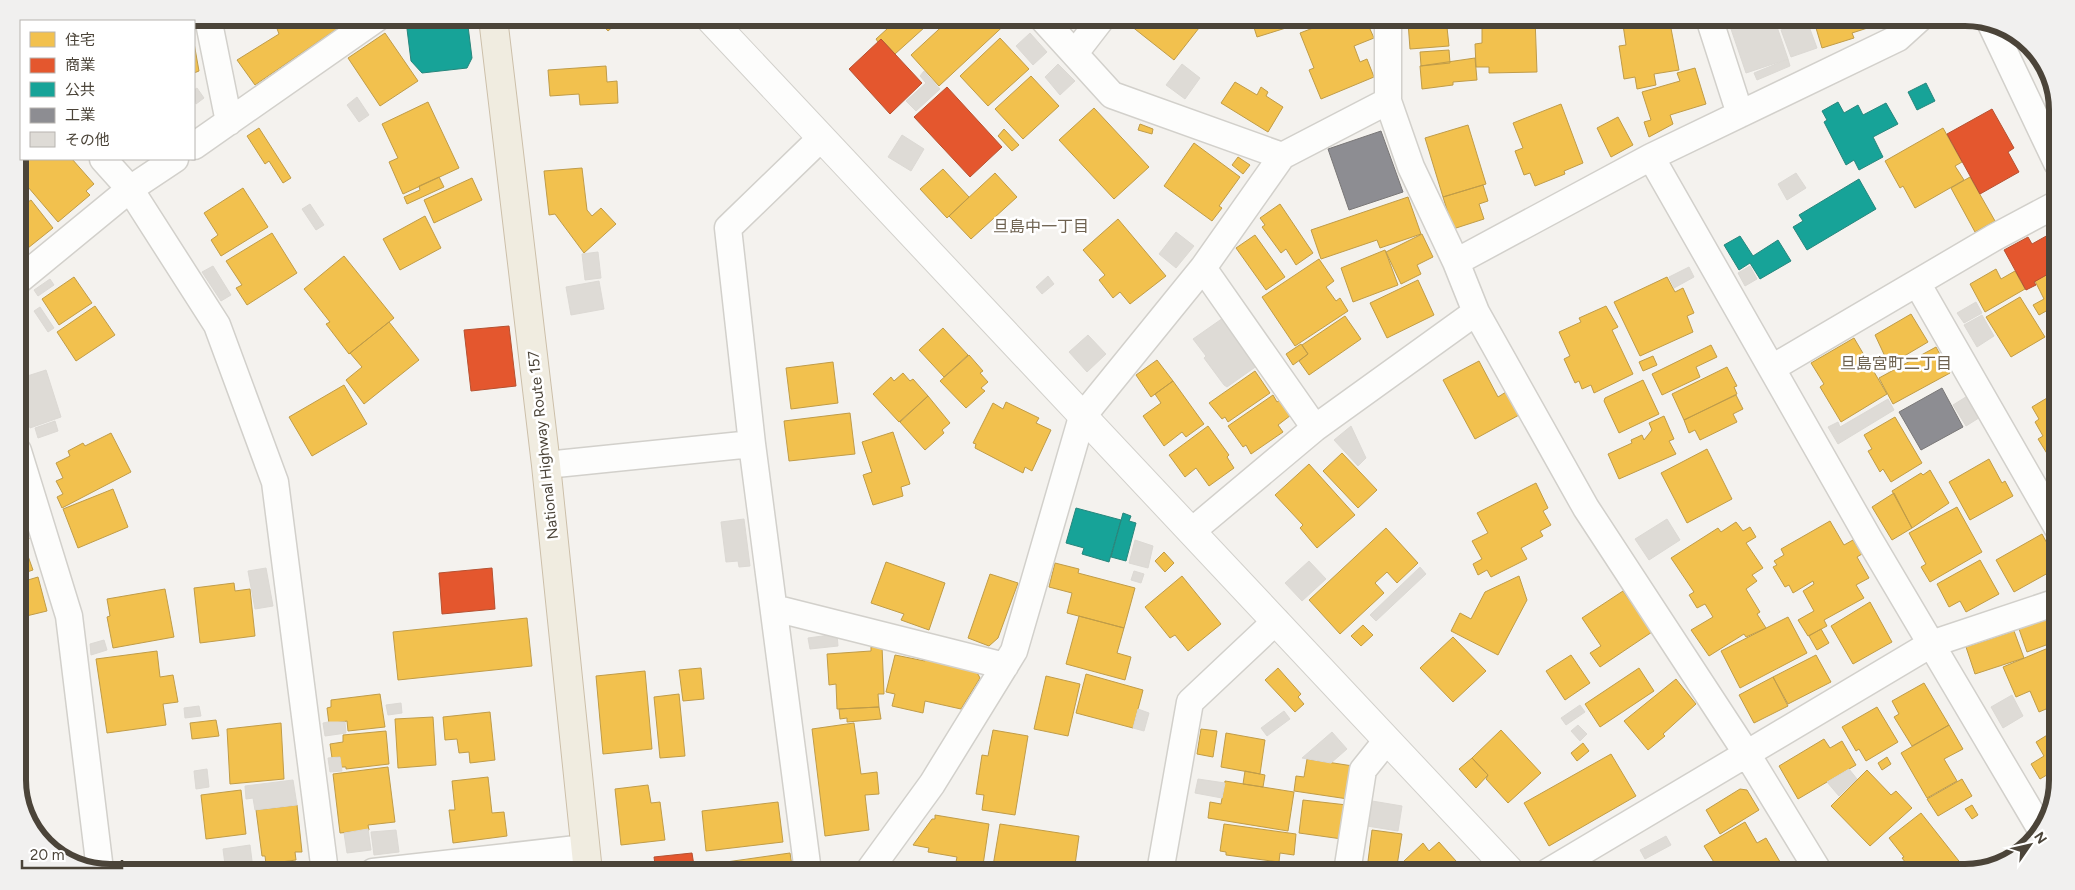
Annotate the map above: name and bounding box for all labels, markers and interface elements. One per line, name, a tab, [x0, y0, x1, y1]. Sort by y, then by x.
legend	[20, 20, 195, 160]
text: 住宅	[65, 31, 95, 49]
text: 商業	[65, 56, 95, 74]
text: 公共	[65, 81, 95, 99]
text: 工業	[65, 106, 95, 124]
text: その他	[65, 131, 110, 149]
district label: 旦島中一丁目	[993, 217, 1089, 236]
street label: National Highway Route 157	[524, 350, 562, 540]
district label: 旦島宮町二丁目	[1840, 354, 1952, 373]
north arrow	[2005, 820, 2055, 870]
text: N	[2030, 829, 2050, 847]
scale bar	[22, 838, 122, 870]
text: 20 m	[30, 846, 64, 864]

